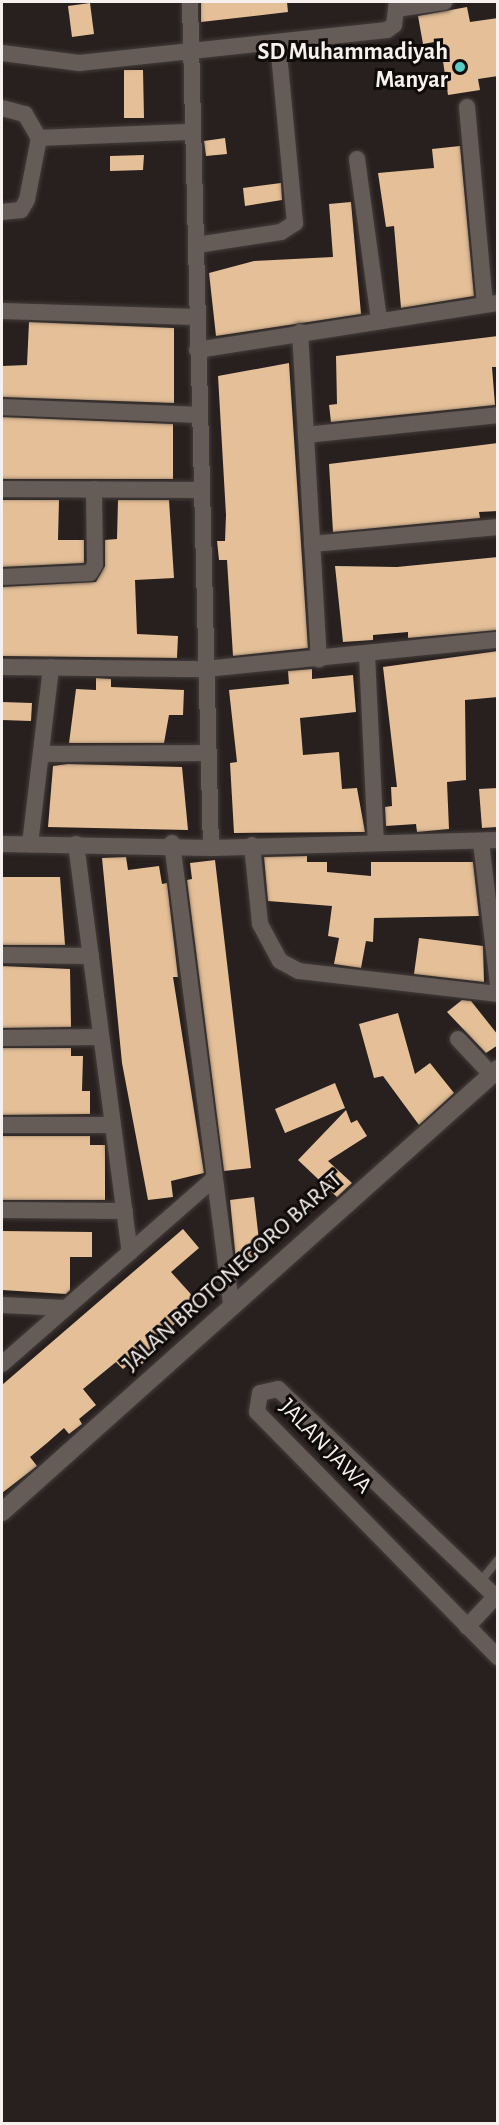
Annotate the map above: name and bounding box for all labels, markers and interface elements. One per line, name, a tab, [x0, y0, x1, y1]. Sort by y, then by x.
place label: SD Muhammadiyah Manyar	[257, 39, 448, 95]
marker: SD Muhammadiyah Manyar	[453, 60, 467, 74]
street label: JALAN BROTONEGORO BARAT	[117, 1166, 349, 1378]
street label: JALAN JAWA	[273, 1393, 377, 1501]

